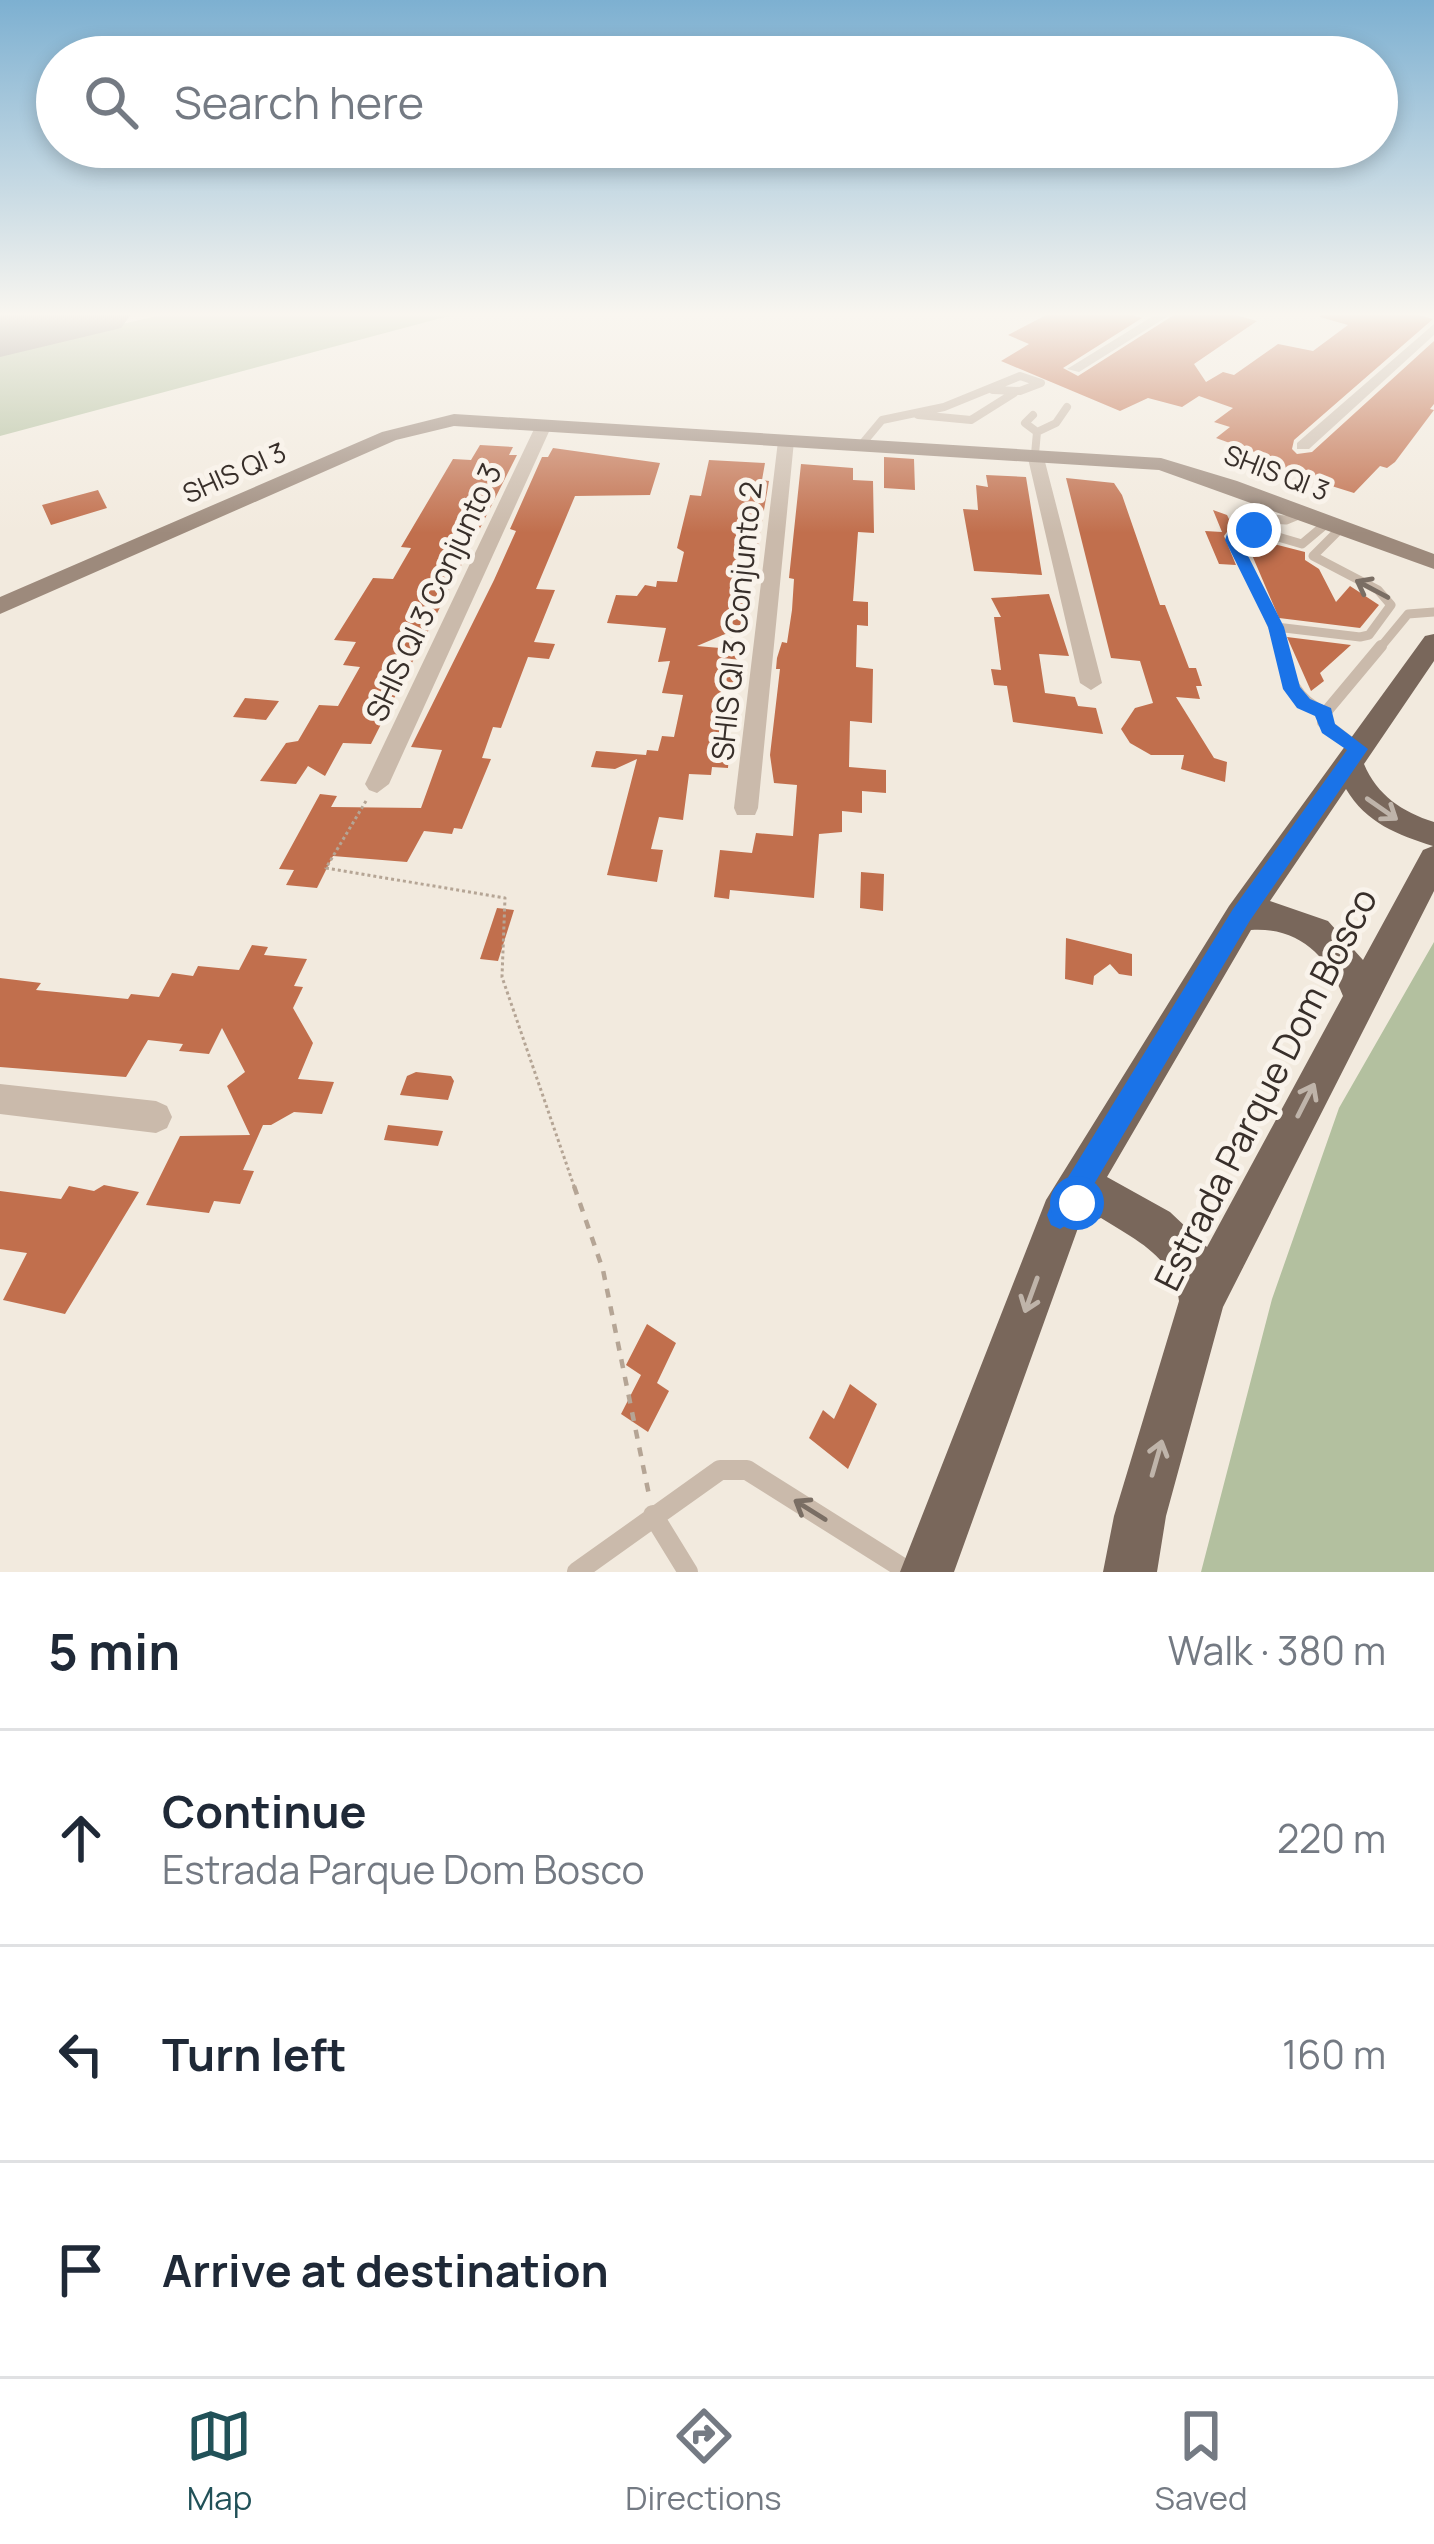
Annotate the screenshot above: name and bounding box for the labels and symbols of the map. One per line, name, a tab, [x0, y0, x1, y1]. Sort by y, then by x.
street label: SHIS QI 3	[176, 433, 292, 511]
street label: SHIS QI 3	[1219, 435, 1335, 509]
street label: SHIS QI 3 Conjunto 3	[355, 457, 511, 727]
street label: SHIS QI 3 Conjunto 2	[701, 479, 771, 763]
route end	[1227, 503, 1281, 557]
one-way arrow	[1355, 577, 1390, 600]
one-way arrow	[1365, 796, 1398, 821]
street label: Estrada Parque Dom Bosco	[1142, 879, 1388, 1299]
one-way arrow	[1295, 1082, 1318, 1118]
route start	[1050, 1176, 1104, 1230]
one-way arrow	[1018, 1276, 1040, 1313]
one-way arrow	[1147, 1440, 1169, 1478]
one-way arrow	[794, 1497, 828, 1522]

